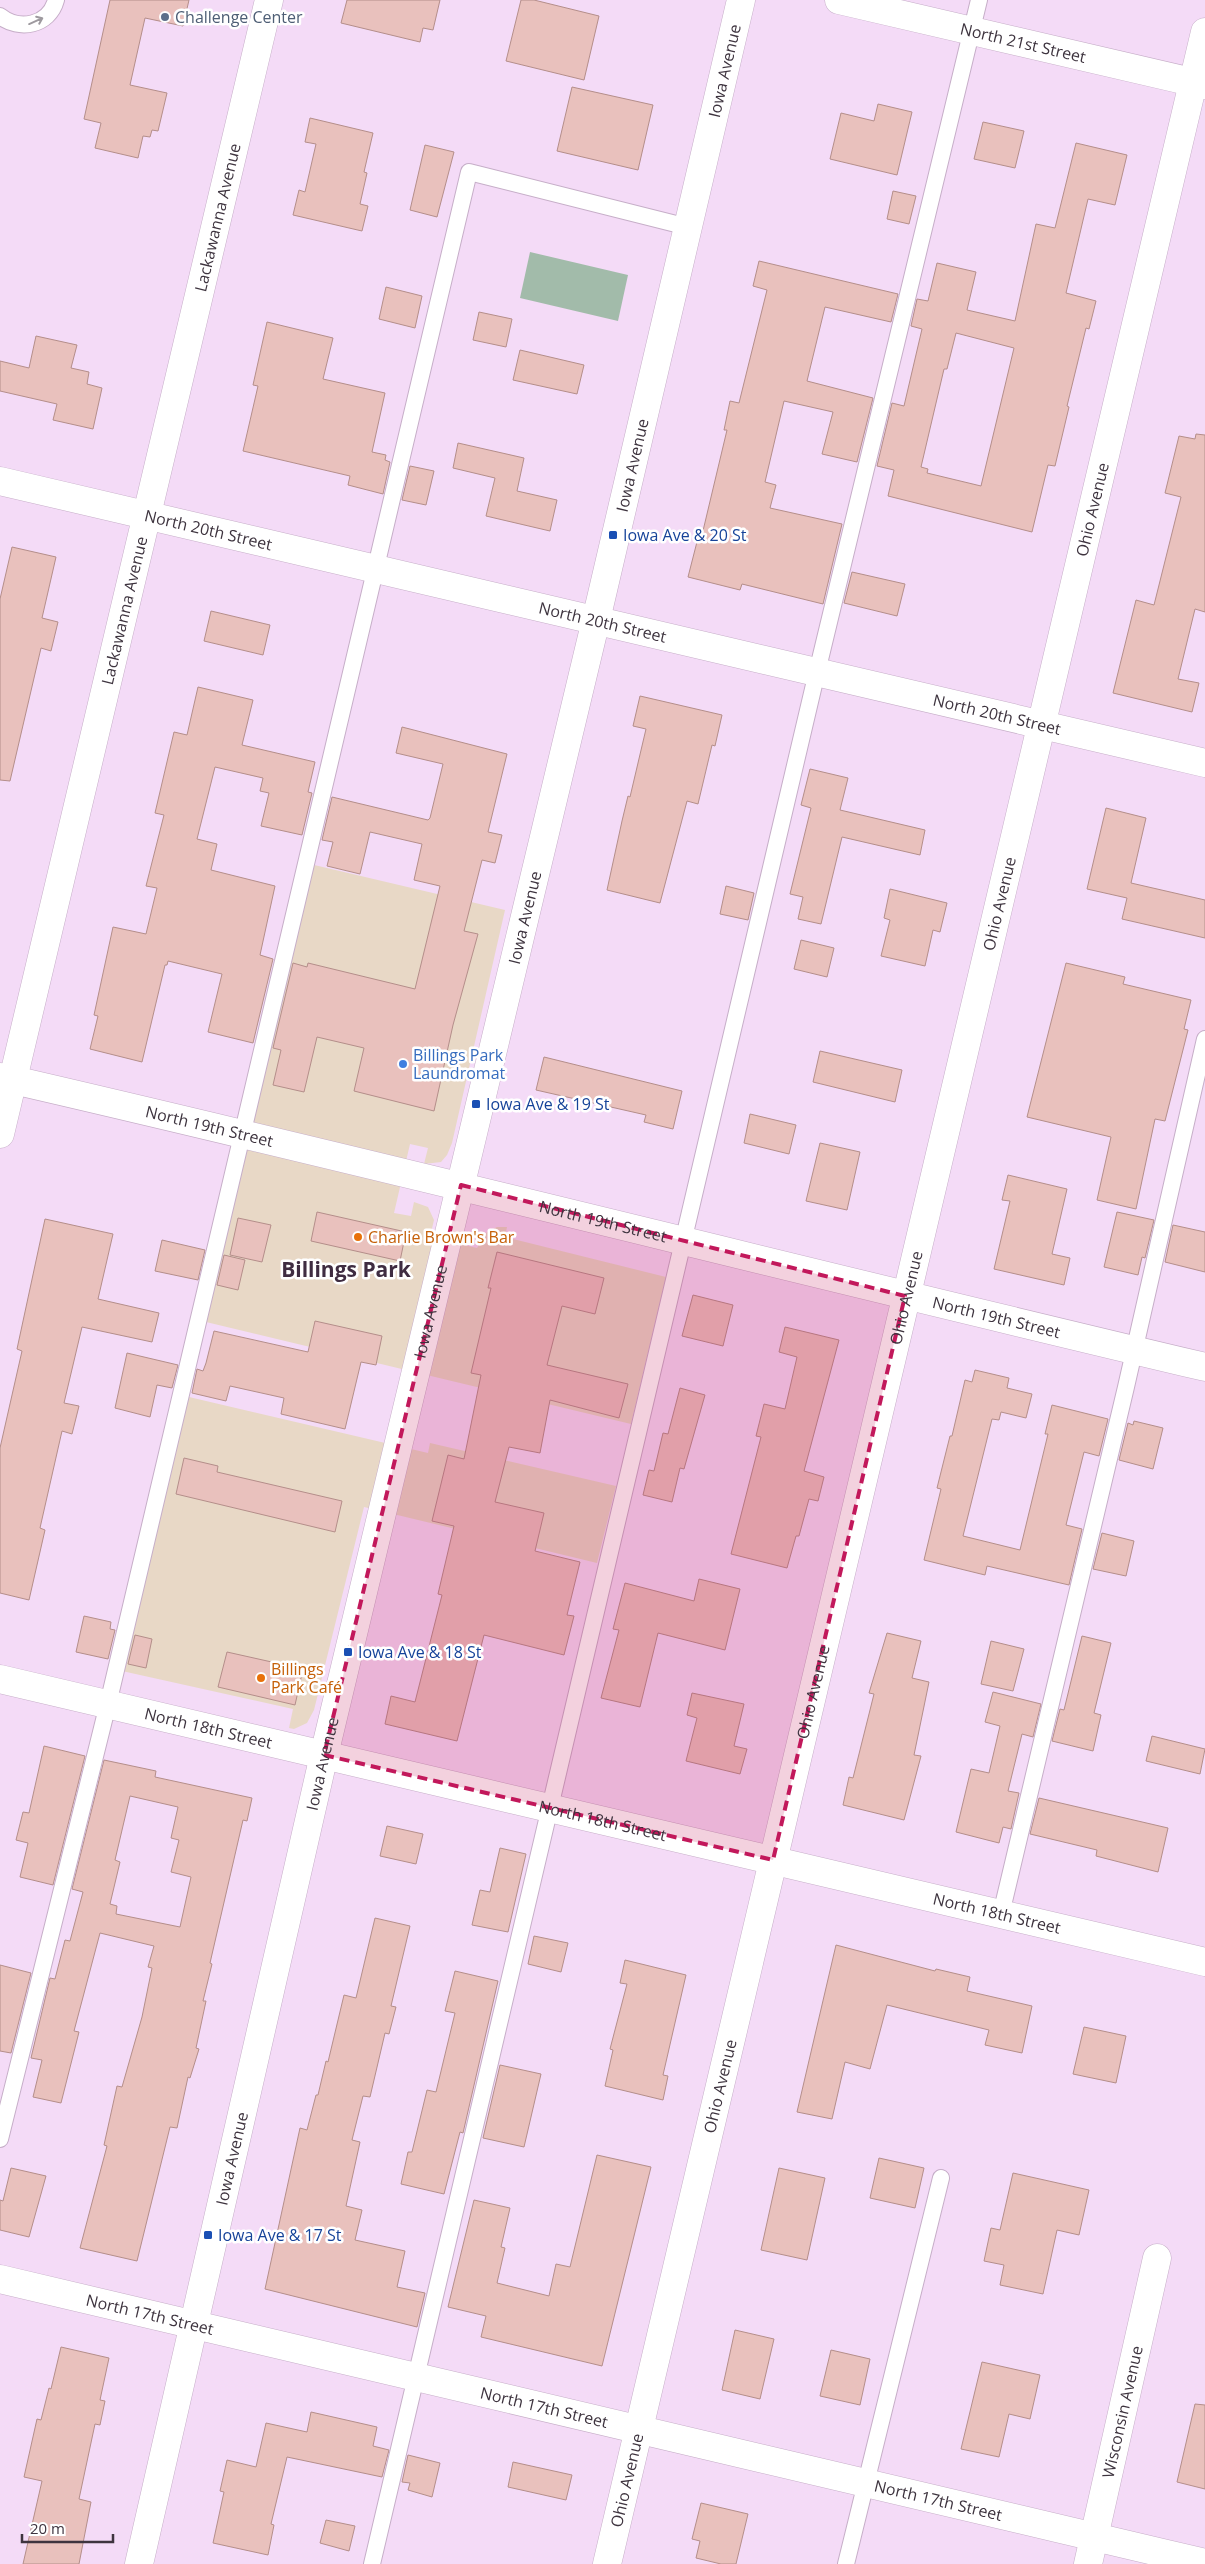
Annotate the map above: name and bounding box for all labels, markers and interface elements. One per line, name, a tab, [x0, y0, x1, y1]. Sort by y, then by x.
place label: Challenge Center	[175, 6, 303, 28]
marker: Challenge Center	[159, 11, 171, 23]
one-way arrow	[28, 16, 43, 26]
street label: North 21st Street	[958, 18, 1088, 68]
street label: Iowa Avenue	[703, 22, 746, 120]
street label: Lackawanna Avenue	[189, 141, 246, 294]
street label: Iowa Avenue	[611, 416, 654, 514]
street label: Ohio Avenue	[1071, 460, 1114, 559]
street label: North 20th Street	[142, 504, 275, 555]
place label: Iowa Ave & 20 St	[623, 524, 747, 546]
marker: Iowa Ave & 20 St	[607, 529, 619, 541]
street label: Lackawanna Avenue	[96, 534, 152, 687]
street label: North 20th Street	[537, 596, 669, 648]
street label: North 20th Street	[931, 689, 1063, 740]
street label: Ohio Avenue	[977, 855, 1021, 953]
street label: Iowa Avenue	[503, 869, 546, 966]
place label: Billings Park Laundromat	[413, 1044, 506, 1084]
marker: Billings Park Laundromat	[397, 1058, 409, 1070]
place label: Iowa Ave & 19 St	[486, 1093, 610, 1115]
marker: Iowa Ave & 19 St	[470, 1098, 482, 1110]
street label: North 19th Street	[143, 1100, 276, 1152]
street label: North 19th Street	[537, 1195, 669, 1248]
place label: Charlie Brown's Bar	[368, 1226, 515, 1248]
marker: Charlie Brown's Bar	[352, 1231, 364, 1243]
street label: Ohio Avenue	[884, 1249, 928, 1347]
district label: Billings Park	[281, 1255, 412, 1283]
street label: Iowa Avenue	[408, 1263, 452, 1360]
street label: North 19th Street	[930, 1291, 1063, 1343]
place label: Iowa Ave & 18 St	[358, 1641, 482, 1663]
street label: Ohio Avenue	[791, 1643, 835, 1741]
marker: Iowa Ave & 18 St	[342, 1646, 354, 1658]
place label: Billings Park Café	[271, 1658, 342, 1698]
marker: Billings Park Café	[255, 1672, 267, 1684]
street label: North 18th Street	[142, 1702, 275, 1754]
street label: Iowa Avenue	[301, 1715, 344, 1813]
street label: North 18th Street	[537, 1795, 669, 1846]
street label: North 18th Street	[931, 1887, 1063, 1939]
street label: Ohio Avenue	[698, 2037, 742, 2135]
street label: Iowa Avenue	[210, 2110, 253, 2207]
place label: Iowa Ave & 17 St	[218, 2224, 342, 2246]
marker: Iowa Ave & 17 St	[202, 2229, 214, 2241]
street label: North 17th Street	[84, 2289, 216, 2340]
street label: Wisconsin Avenue	[1097, 2344, 1148, 2480]
street label: North 17th Street	[478, 2382, 610, 2433]
street label: Ohio Avenue	[605, 2431, 648, 2529]
street label: North 17th Street	[872, 2474, 1005, 2526]
scale bar	[22, 2512, 114, 2544]
text: 20 m	[30, 2518, 65, 2538]

